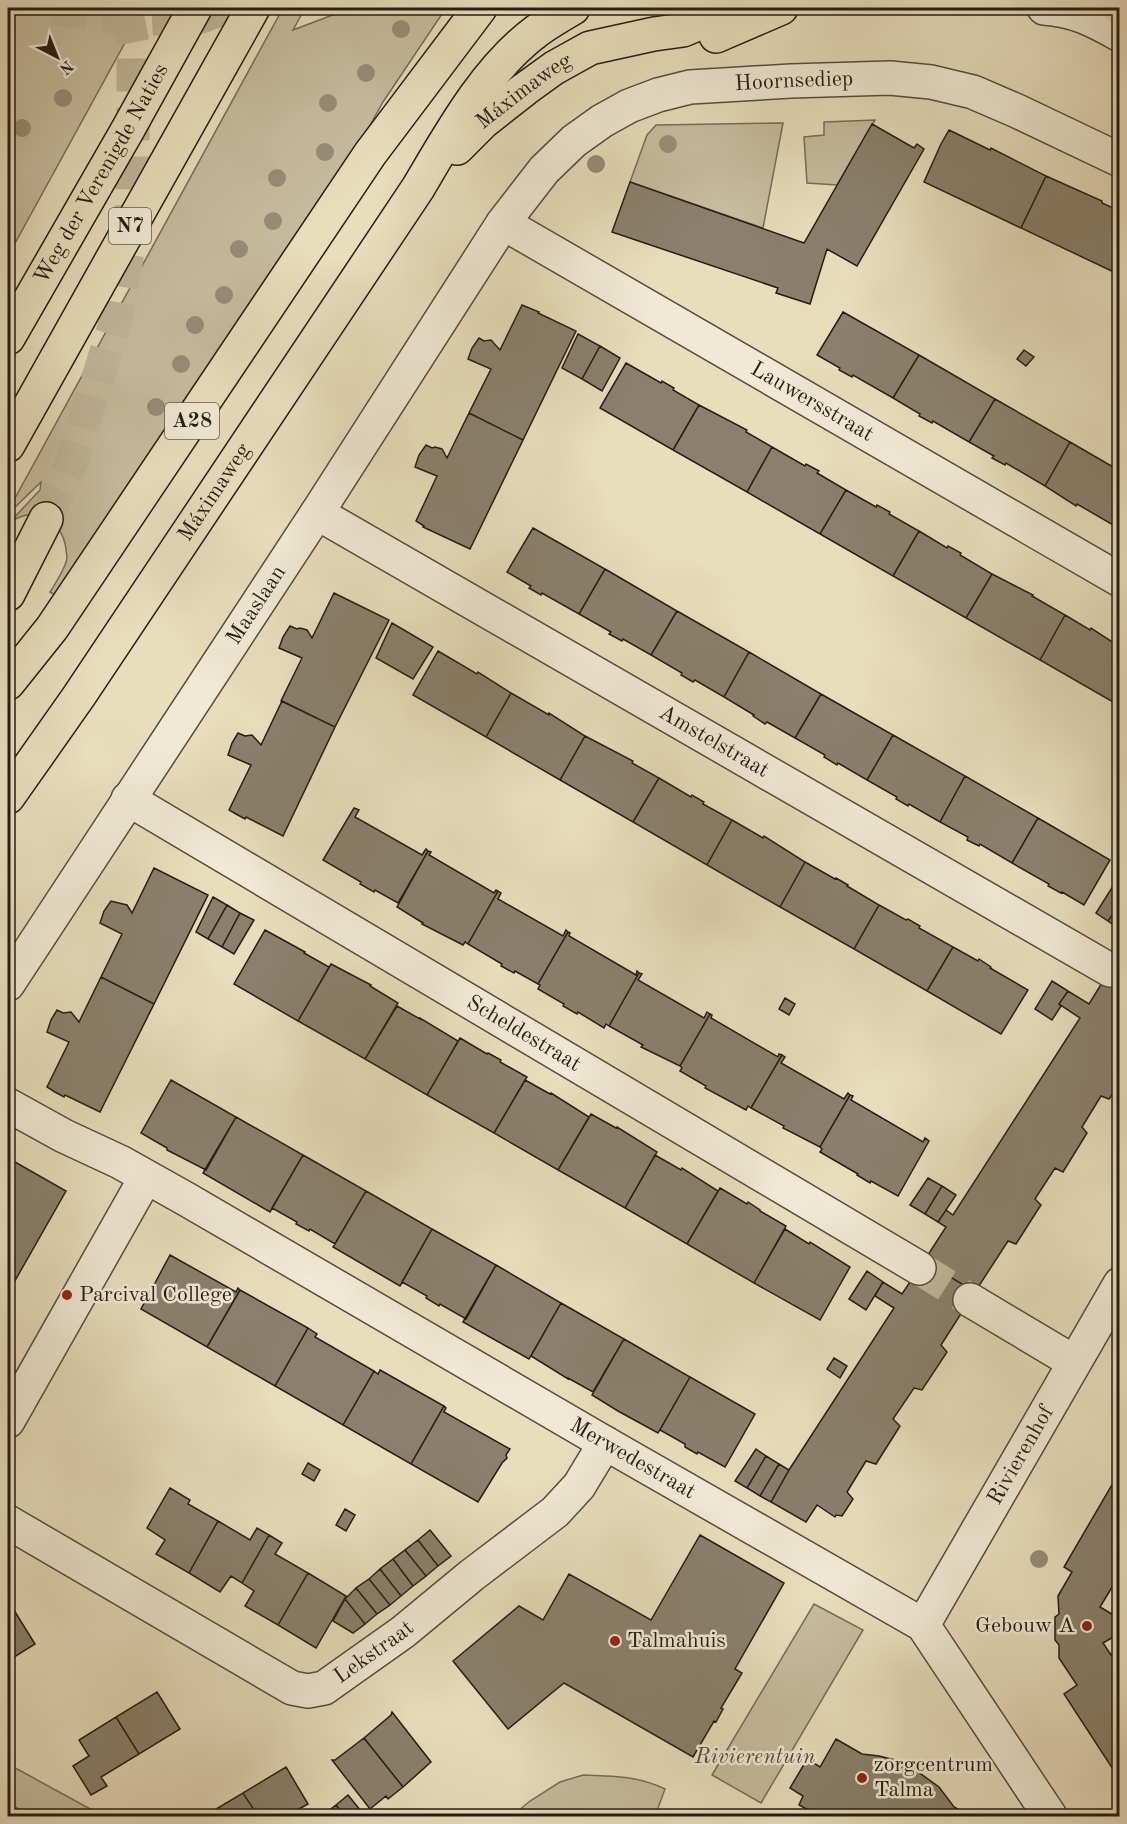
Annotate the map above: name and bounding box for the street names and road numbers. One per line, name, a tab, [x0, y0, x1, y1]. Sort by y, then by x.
street label: Máximaweg	[472, 49, 575, 134]
street label: Weg der Verenigde Naties	[28, 59, 176, 287]
street label: Hoornsediep	[734, 68, 854, 95]
road number: N7	[109, 208, 151, 244]
street label: Lauwersstraat	[747, 358, 877, 446]
road number: A28	[165, 403, 219, 439]
street label: Máximaweg	[174, 440, 255, 546]
street label: Maaslaan	[223, 562, 290, 649]
street label: Amstelstraat	[655, 701, 773, 782]
street label: Scheldestraat	[463, 991, 585, 1076]
street label: Rivierenhof	[984, 1401, 1059, 1509]
street label: Merwedestraat	[566, 1414, 699, 1503]
street label: Lekstraat	[330, 1617, 418, 1688]

